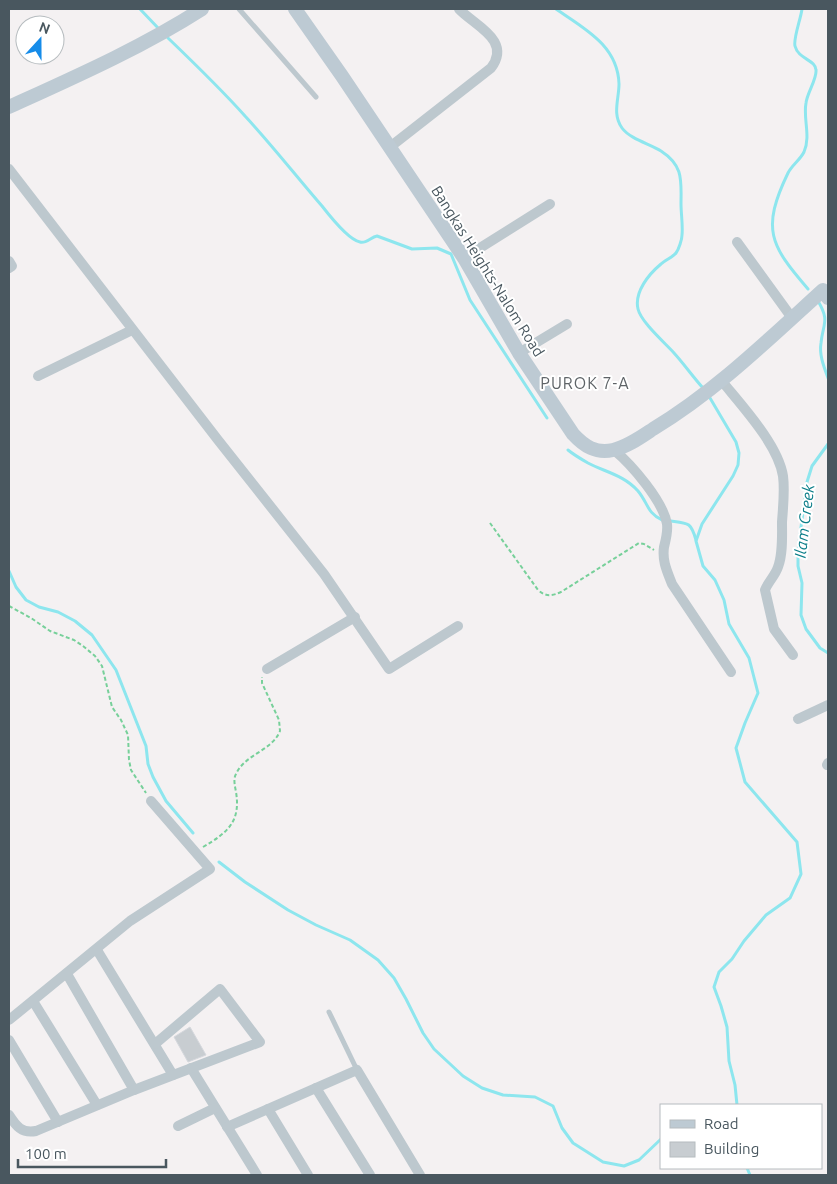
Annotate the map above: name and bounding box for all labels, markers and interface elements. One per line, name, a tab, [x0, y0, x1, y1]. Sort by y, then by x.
north arrow	[15, 15, 65, 65]
text: N	[37, 19, 52, 37]
street label: Bangkas Heights-Nalom Road	[428, 183, 548, 359]
district label: PUROK 7-A	[540, 374, 630, 392]
water label: Ilam Creek	[791, 482, 818, 559]
legend	[660, 1104, 822, 1169]
text: Road	[704, 1115, 739, 1132]
scale bar	[18, 1136, 165, 1168]
text: Building	[704, 1140, 759, 1157]
text: 100 m	[25, 1145, 67, 1162]

